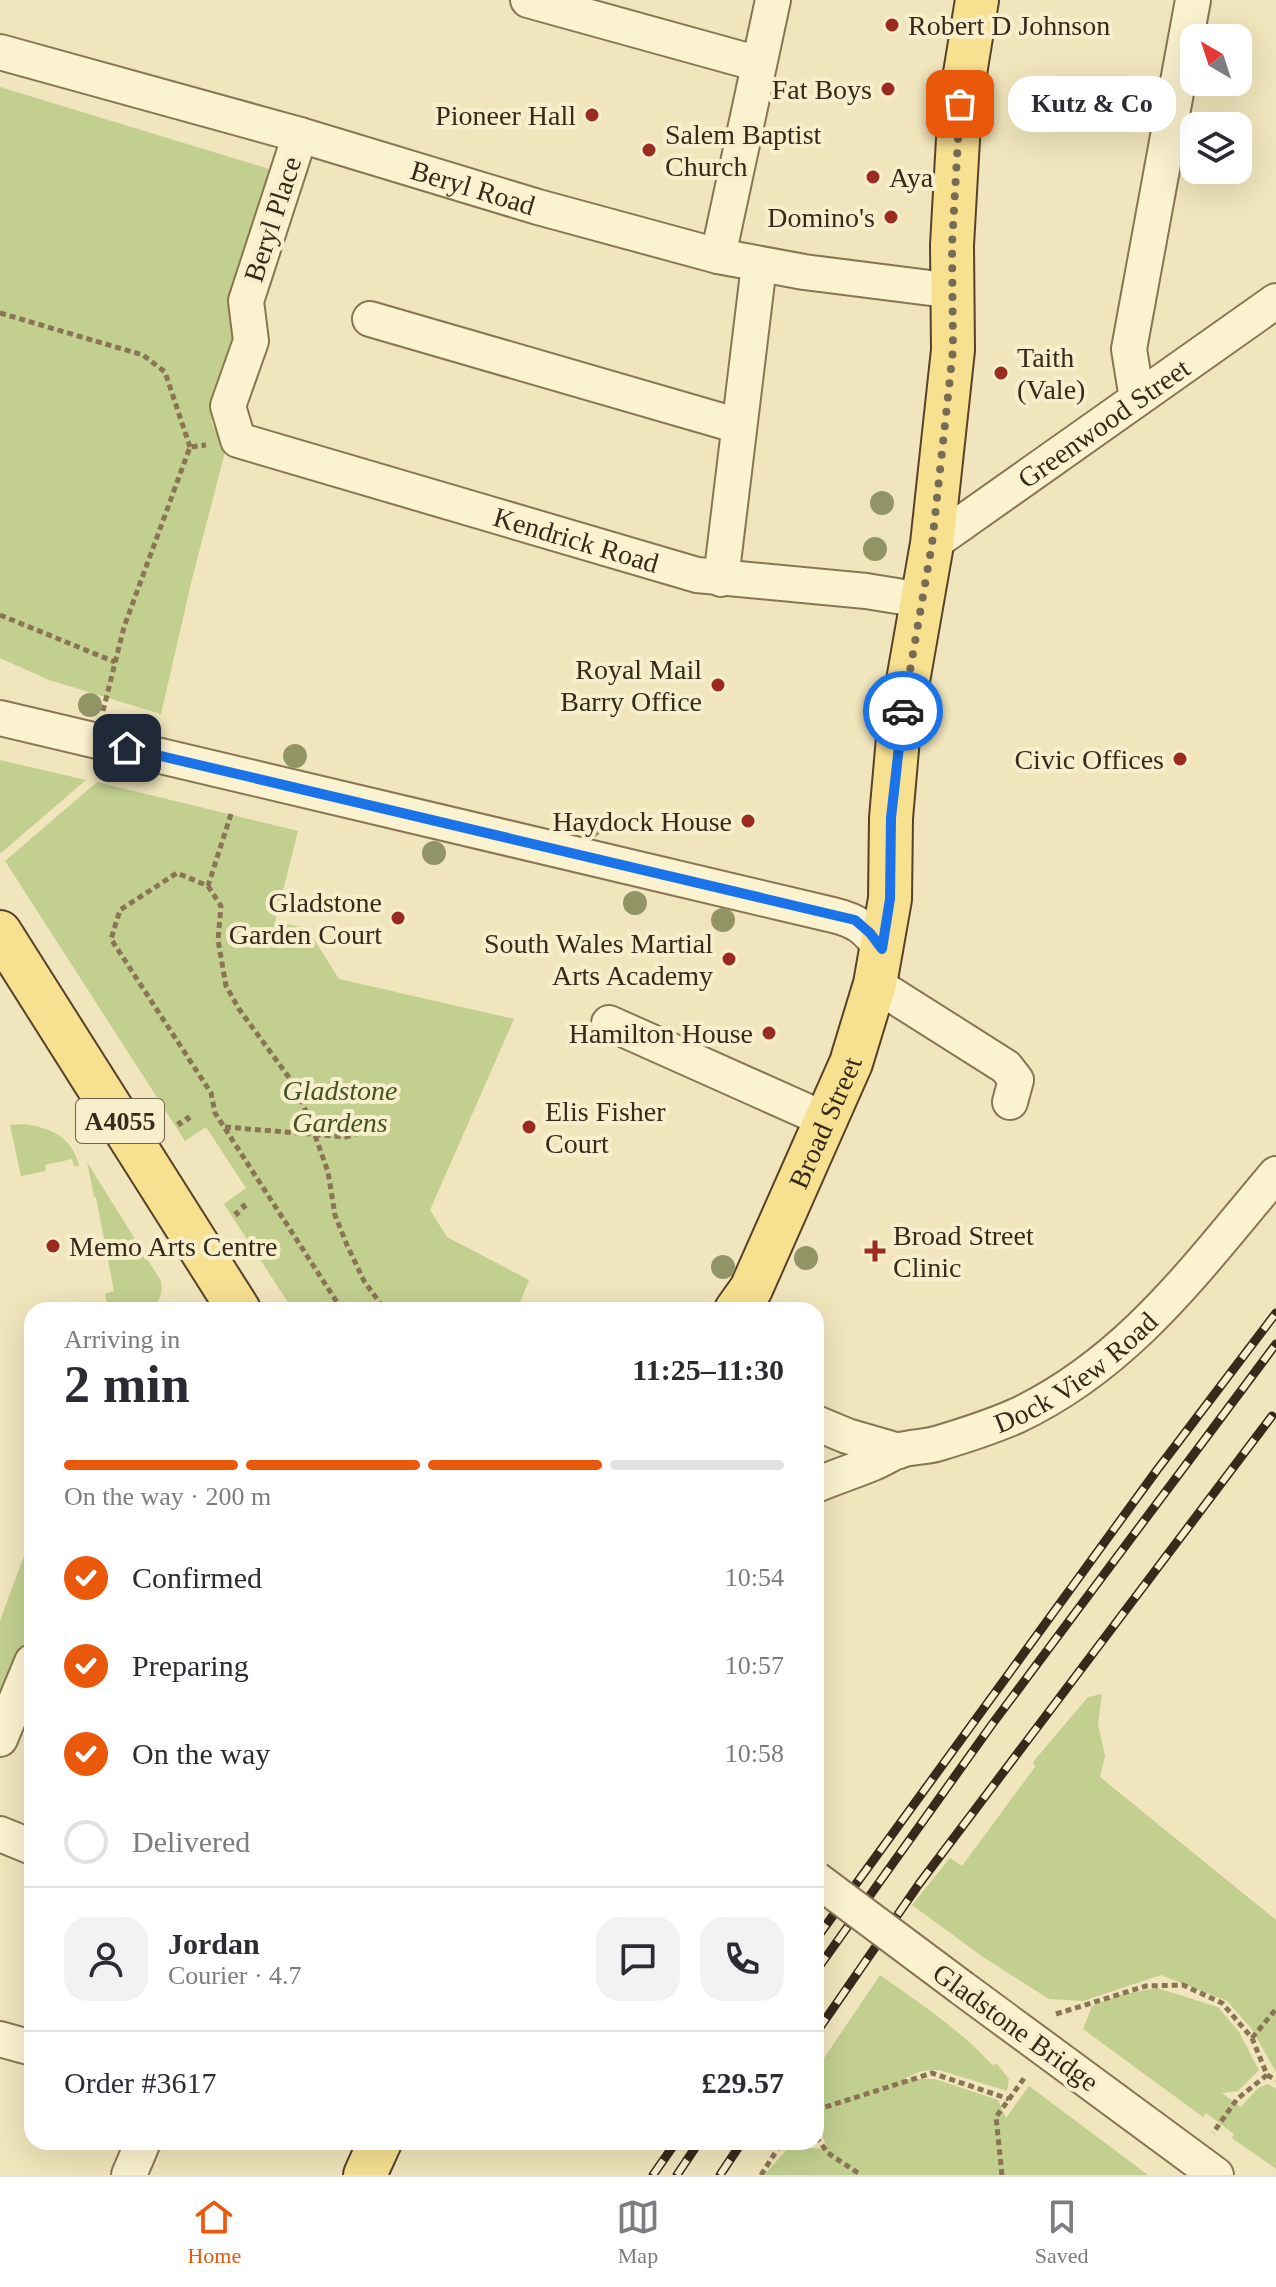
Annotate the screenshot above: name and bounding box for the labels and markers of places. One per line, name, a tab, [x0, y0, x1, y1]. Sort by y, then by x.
place label: Robert D Johnson	[908, 10, 1110, 41]
marker: Robert D Johnson	[883, 16, 901, 34]
pin	[926, 70, 994, 138]
place label: Fat Boys	[772, 74, 872, 105]
callout: Kutz & Co	[1008, 76, 1176, 132]
marker: Fat Boys	[879, 80, 897, 98]
place label: Pioneer Hall	[435, 100, 576, 131]
marker: Pioneer Hall	[583, 106, 601, 124]
place label: Salem Baptist Church	[665, 119, 822, 182]
marker: Salem Baptist Church	[640, 141, 658, 159]
place label: Aya	[889, 162, 934, 193]
marker: Aya	[864, 168, 882, 186]
place label: Domino's	[767, 202, 875, 233]
marker: Domino's	[882, 208, 900, 226]
place label: Taith (Vale)	[1017, 342, 1085, 405]
marker: Taith (Vale)	[992, 364, 1010, 382]
place label: Royal Mail Barry Office	[560, 654, 702, 717]
marker: Royal Mail Barry Office	[709, 676, 727, 694]
pin	[93, 714, 161, 782]
place label: Civic Offices	[1014, 744, 1164, 775]
marker: Civic Offices	[1171, 750, 1189, 768]
place label: Haydock House	[552, 806, 732, 837]
marker: Haydock House	[739, 812, 757, 830]
place label: Gladstone Garden Court	[229, 887, 382, 950]
marker: Gladstone Garden Court	[389, 909, 407, 927]
place label: South Wales Martial Arts Academy	[484, 928, 713, 991]
marker: South Wales Martial Arts Academy	[720, 950, 738, 968]
place label: Hamilton House	[569, 1018, 753, 1049]
marker: Hamilton House	[760, 1024, 778, 1042]
place label: Elis Fisher Court	[545, 1096, 666, 1159]
marker: Elis Fisher Court	[520, 1118, 538, 1136]
place label: Broad Street Clinic	[893, 1220, 1034, 1283]
place label: Memo Arts Centre	[69, 1231, 277, 1262]
marker: Memo Arts Centre	[44, 1237, 62, 1255]
marker: Broad Street Clinic	[864, 1240, 886, 1262]

